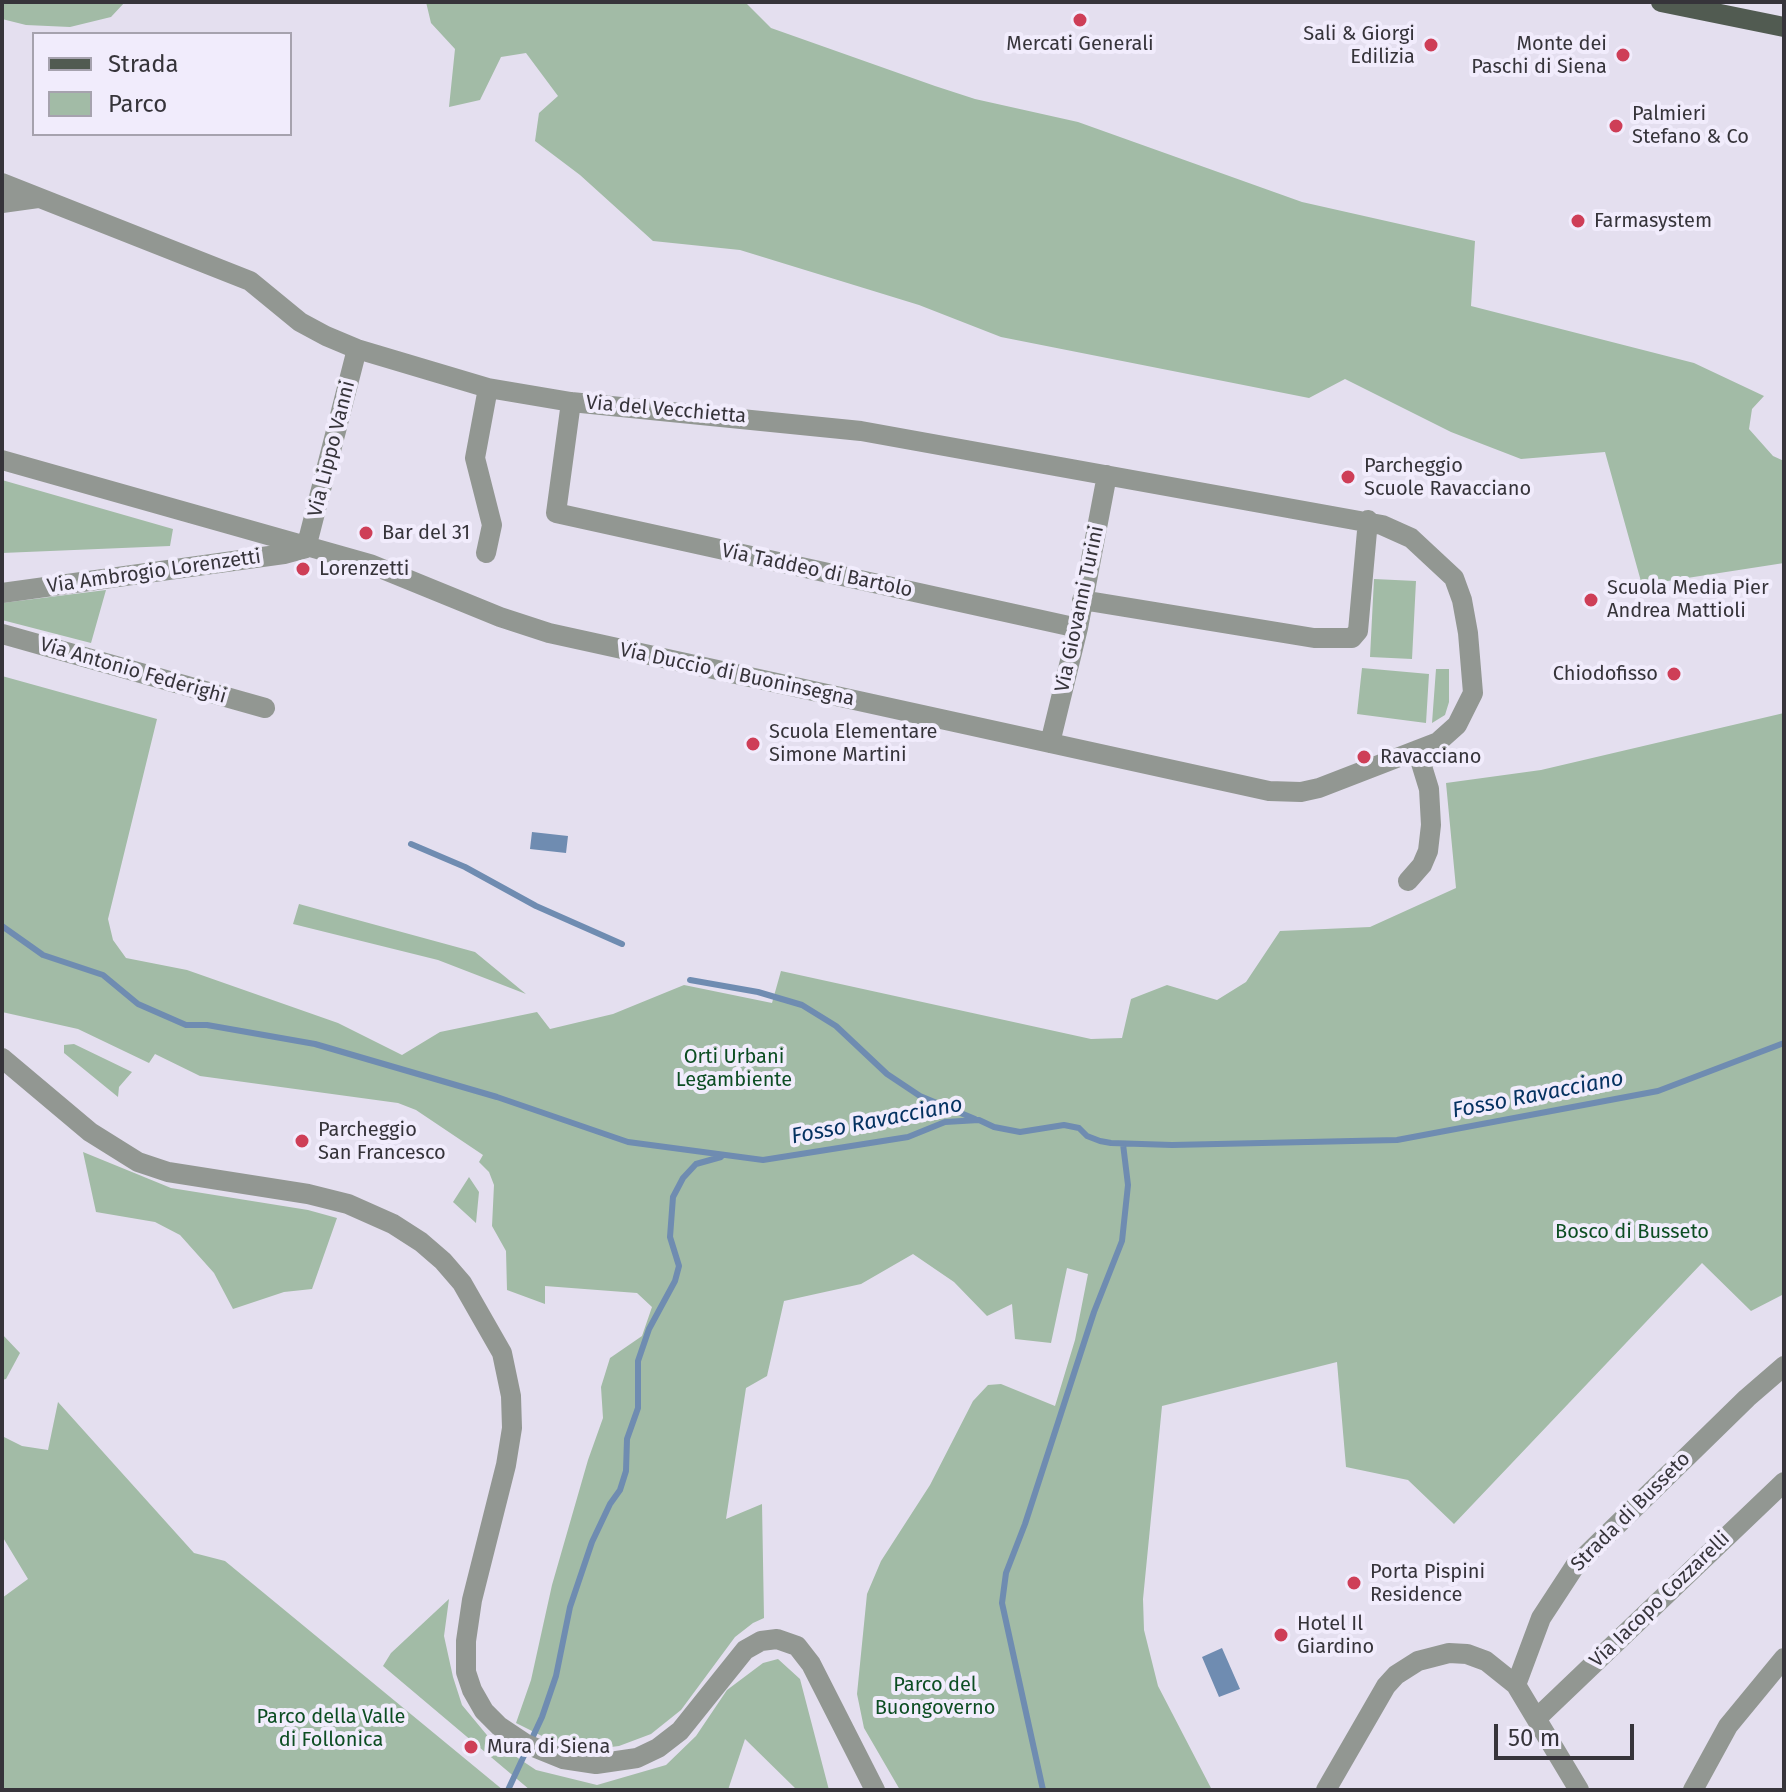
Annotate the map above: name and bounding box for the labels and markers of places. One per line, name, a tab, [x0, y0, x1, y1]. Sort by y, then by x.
marker: Mercati Generali	[1071, 11, 1089, 29]
place label: Sali & Giorgi Edilizia	[1303, 22, 1415, 69]
place label: Mercati Generali	[1006, 32, 1154, 56]
place label: Monte dei Paschi di Siena	[1471, 32, 1607, 79]
marker: Sali & Giorgi Edilizia	[1422, 36, 1440, 54]
marker: Monte dei Paschi di Siena	[1614, 46, 1632, 64]
place label: Palmieri Stefano & Co	[1632, 102, 1749, 149]
marker: Palmieri Stefano & Co	[1607, 117, 1625, 135]
place label: Farmasystem	[1594, 209, 1712, 233]
marker: Farmasystem	[1569, 212, 1587, 230]
place label: Parcheggio Scuole Ravacciano	[1364, 454, 1531, 501]
marker: Parcheggio Scuole Ravacciano	[1339, 468, 1357, 486]
place label: Bar del 31	[382, 521, 470, 545]
marker: Bar del 31	[357, 524, 375, 542]
place label: Lorenzetti	[319, 557, 409, 581]
marker: Lorenzetti	[294, 560, 312, 578]
place label: Scuola Media Pier Andrea Mattioli	[1607, 576, 1769, 623]
marker: Scuola Media Pier Andrea Mattioli	[1582, 591, 1600, 609]
place label: Chiodofisso	[1553, 662, 1658, 686]
marker: Chiodofisso	[1665, 665, 1683, 683]
place label: Scuola Elementare Simone Martini	[769, 720, 937, 767]
marker: Scuola Elementare Simone Martini	[744, 735, 762, 753]
place label: Ravacciano	[1380, 745, 1482, 769]
marker: Ravacciano	[1355, 748, 1373, 766]
place label: Parcheggio San Francesco	[318, 1118, 446, 1165]
marker: Parcheggio San Francesco	[293, 1132, 311, 1150]
place label: Porta Pispini Residence	[1370, 1560, 1485, 1607]
marker: Porta Pispini Residence	[1345, 1574, 1363, 1592]
place label: Hotel Il Giardino	[1297, 1612, 1374, 1659]
marker: Hotel Il Giardino	[1272, 1626, 1290, 1644]
place label: Mura di Siena	[487, 1735, 610, 1759]
marker: Mura di Siena	[462, 1738, 480, 1756]

